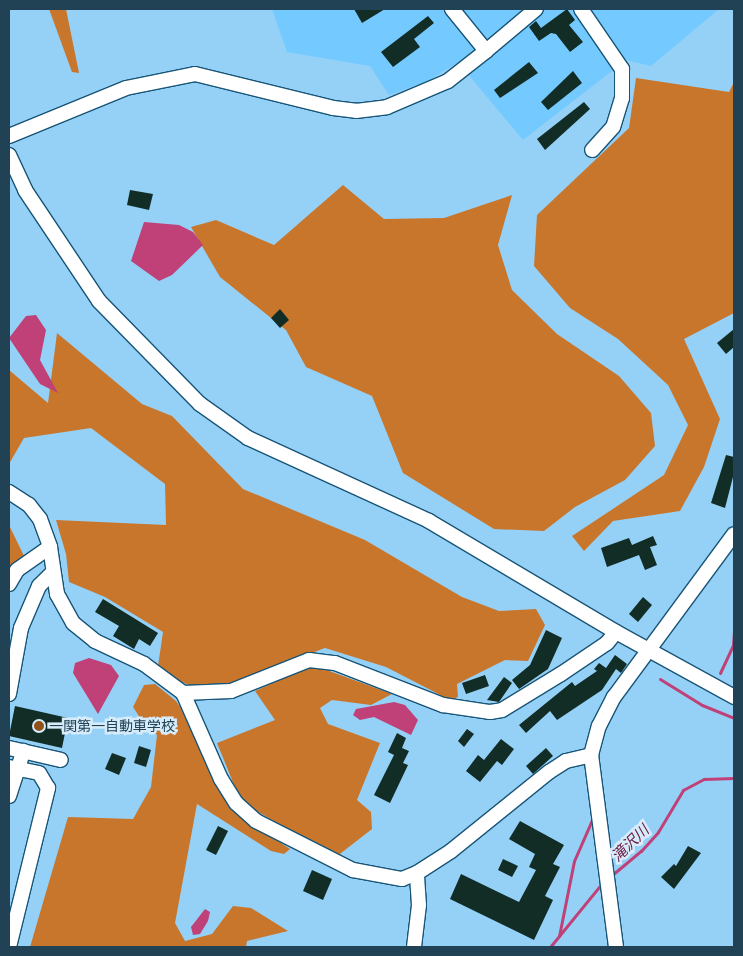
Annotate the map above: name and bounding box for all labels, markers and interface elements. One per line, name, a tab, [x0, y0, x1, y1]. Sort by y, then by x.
place label: 一関第一自動車学校	[49, 718, 175, 734]
marker: 一関第一自動車学校	[33, 720, 45, 732]
water label: 滝沢川	[608, 821, 652, 865]

